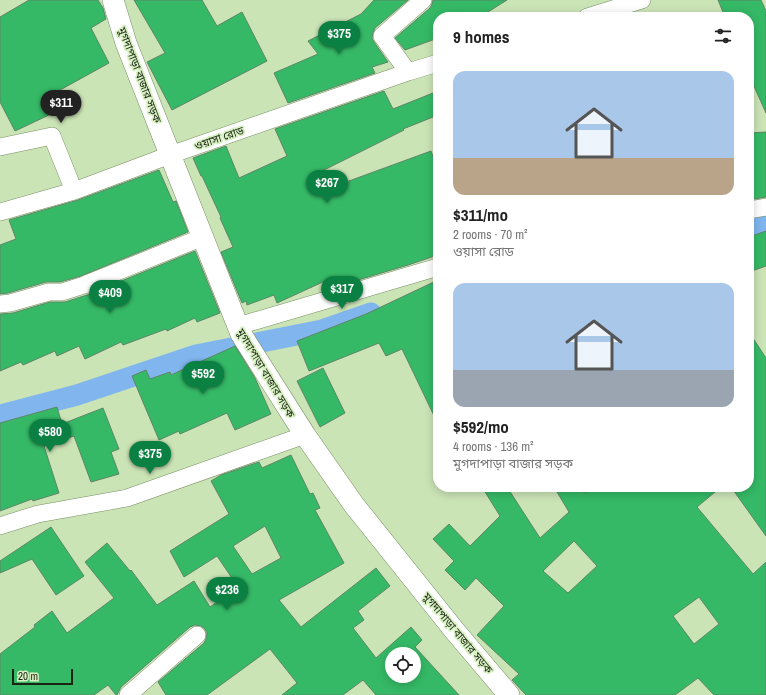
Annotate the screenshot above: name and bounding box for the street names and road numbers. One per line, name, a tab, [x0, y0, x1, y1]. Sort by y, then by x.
street label: মুগদাপাড়া বাজার সড়ক	[115, 24, 165, 125]
street label: ওয়াসা রোড	[192, 123, 246, 153]
street label: মুগদাপাড়া বাজার সড়ক	[233, 325, 298, 420]
street label: মুগদাপাড়া বাজার সড়ক	[419, 589, 496, 676]

